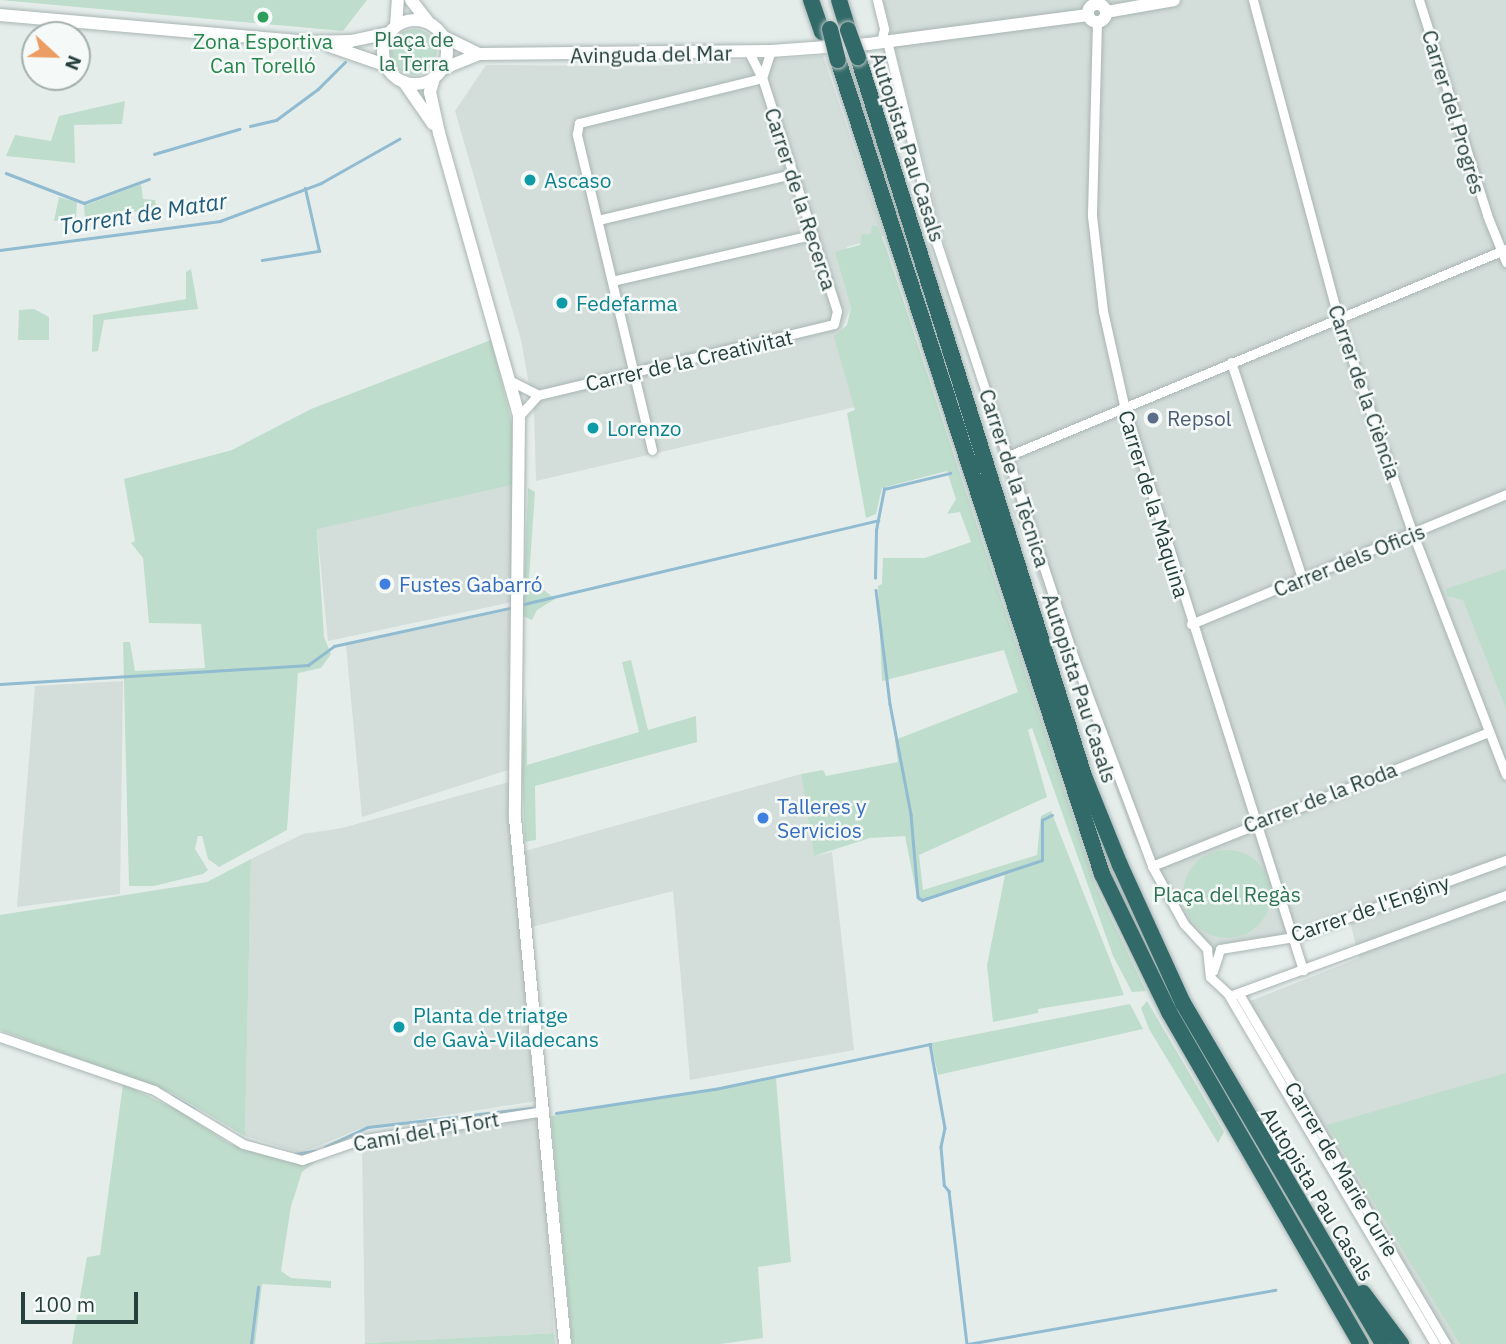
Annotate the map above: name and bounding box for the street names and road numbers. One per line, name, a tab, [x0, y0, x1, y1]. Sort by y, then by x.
street label: Carrer del Progrés	[1417, 27, 1491, 197]
street label: Avinguda del Mar	[570, 40, 732, 68]
street label: Autopista Pau Casals	[865, 49, 951, 245]
street label: Carrer de la Recerca	[760, 105, 842, 293]
street label: Carrer de la Ciència	[1323, 301, 1407, 483]
street label: Carrer de la Creativitat	[583, 324, 795, 396]
street label: Carrer de la Tècnica	[974, 386, 1056, 570]
street label: Carrer de la Màquina	[1113, 407, 1195, 601]
street label: Carrer dels Oficis	[1270, 518, 1428, 602]
street label: Autopista Pau Casals	[1037, 590, 1123, 786]
street label: Carrer de la Roda	[1240, 756, 1400, 838]
street label: Carrer de l'Enginy	[1287, 869, 1453, 947]
street label: Carrer de Marie Curie	[1280, 1077, 1404, 1261]
street label: Autopista Pau Casals	[1256, 1103, 1380, 1285]
street label: Camí del Pi Tort	[351, 1106, 501, 1156]

